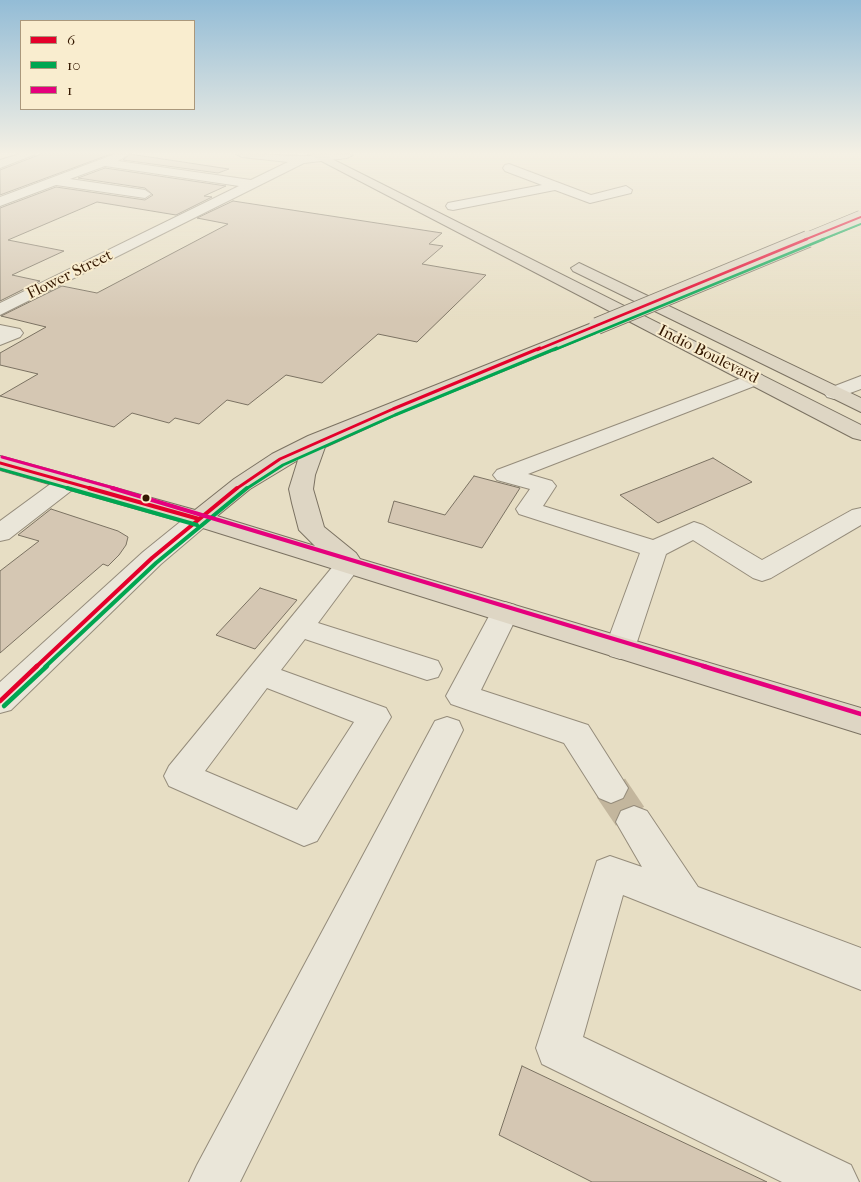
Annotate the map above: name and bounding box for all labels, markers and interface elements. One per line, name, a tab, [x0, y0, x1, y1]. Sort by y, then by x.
legend	[20, 20, 195, 110]
text: 6	[67, 31, 75, 49]
text: 10	[67, 56, 81, 74]
text: 1	[67, 81, 72, 99]
street label: Flower Street	[24, 246, 116, 304]
street label: Indio Boulevard	[654, 321, 762, 389]
unlabelled marker	[141, 493, 151, 503]

